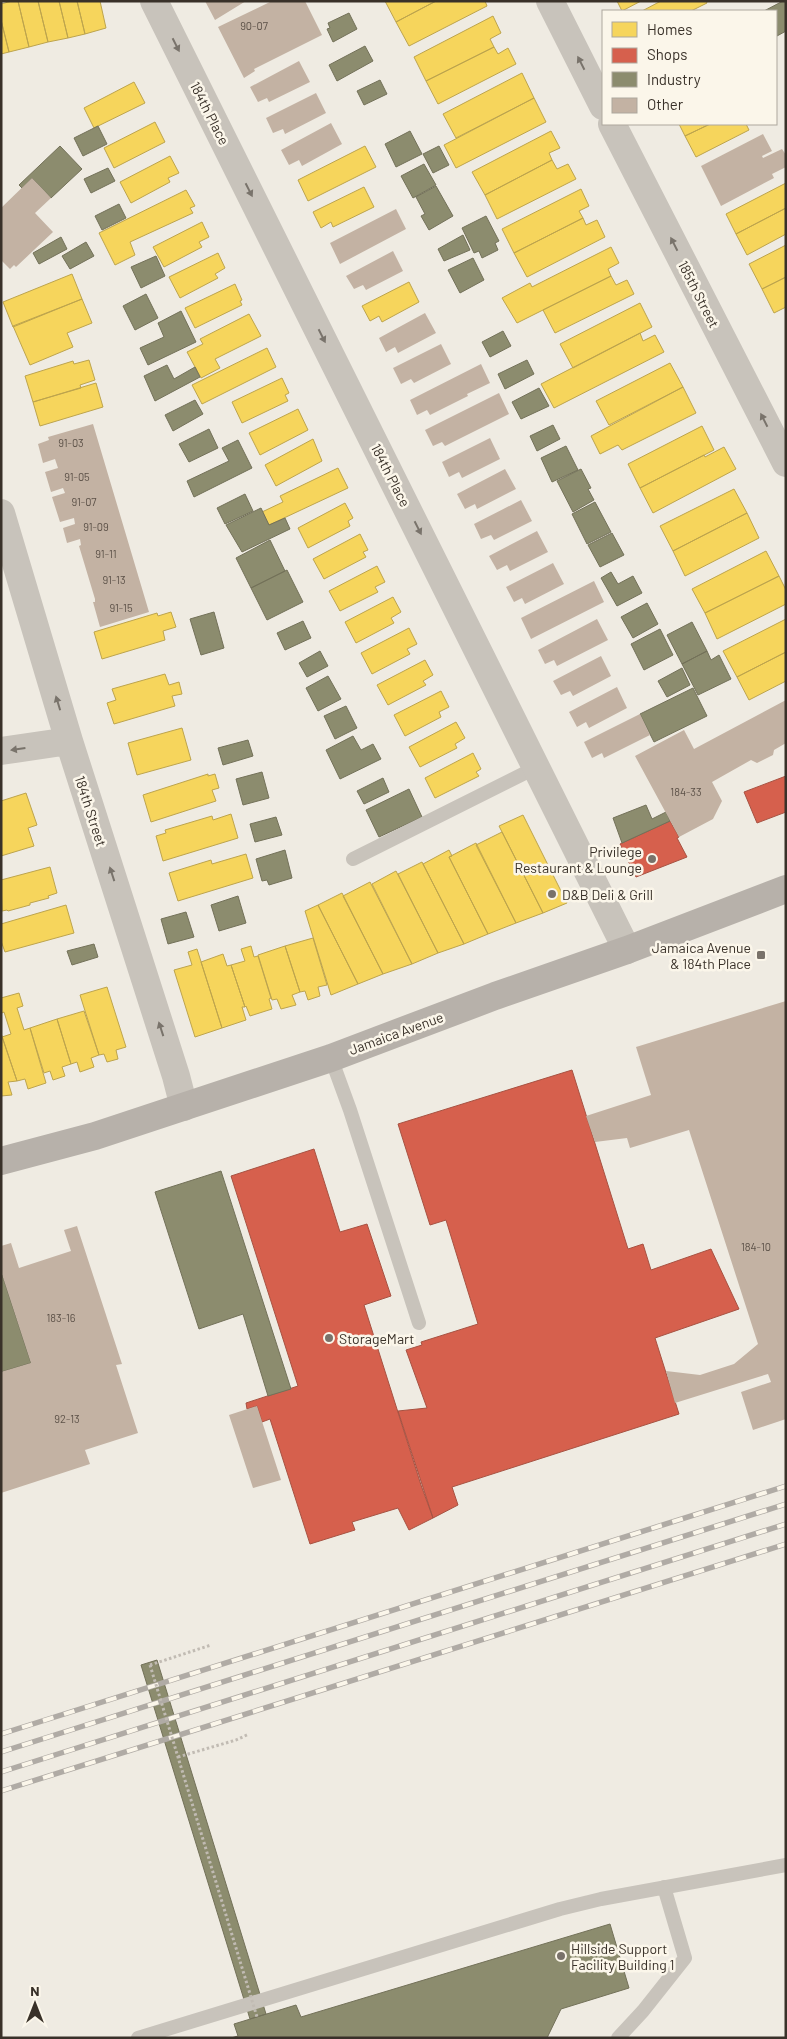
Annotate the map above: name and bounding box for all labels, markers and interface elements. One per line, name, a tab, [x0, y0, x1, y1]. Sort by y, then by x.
legend	[602, 10, 777, 125]
house number: 90-07	[240, 19, 268, 32]
text: Homes	[647, 20, 692, 38]
one-way arrow	[172, 38, 180, 52]
text: Shops	[647, 45, 687, 63]
one-way arrow	[577, 55, 585, 70]
text: Industry	[647, 70, 701, 88]
street label: 184th Place	[187, 79, 233, 147]
text: Other	[647, 95, 684, 113]
one-way arrow	[245, 183, 253, 197]
one-way arrow	[670, 237, 678, 251]
street label: 185th Street	[675, 258, 723, 330]
one-way arrow	[317, 328, 326, 343]
one-way arrow	[760, 413, 768, 427]
house number: 91-03	[58, 436, 84, 449]
street label: 184th Place	[368, 441, 414, 509]
house number: 91-05	[64, 470, 90, 483]
house number: 91-07	[71, 495, 97, 508]
house number: 91-09	[83, 520, 109, 533]
one-way arrow	[414, 521, 422, 535]
house number: 91-11	[95, 547, 117, 560]
house number: 91-13	[102, 573, 126, 586]
house number: 91-15	[109, 601, 133, 614]
one-way arrow	[53, 695, 61, 710]
one-way arrow	[10, 745, 26, 753]
street label: 184th Street	[72, 773, 110, 849]
house number: 184-33	[670, 785, 702, 798]
place label: Privilege Restaurant & Lounge	[514, 843, 642, 876]
marker: Privilege Restaurant & Lounge	[646, 853, 658, 865]
one-way arrow	[107, 867, 115, 882]
place label: D&B Deli & Grill	[562, 886, 653, 903]
marker: D&B Deli & Grill	[546, 888, 558, 900]
place label: Jamaica Avenue & 184th Place	[652, 939, 751, 972]
marker: Jamaica Avenue & 184th Place	[755, 949, 767, 961]
street label: Jamaica Avenue	[346, 1008, 446, 1058]
one-way arrow	[157, 1022, 165, 1037]
house number: 184-10	[741, 1240, 771, 1253]
house number: 183-16	[46, 1311, 76, 1324]
place label: StorageMart	[339, 1330, 414, 1347]
marker: StorageMart	[323, 1332, 335, 1344]
house number: 92-13	[54, 1412, 80, 1425]
place label: Hillside Support Facility Building 1	[571, 1940, 674, 1973]
marker: Hillside Support Facility Building 1	[555, 1950, 567, 1962]
north arrow	[10, 1979, 60, 2029]
text: N	[30, 1982, 40, 1999]

